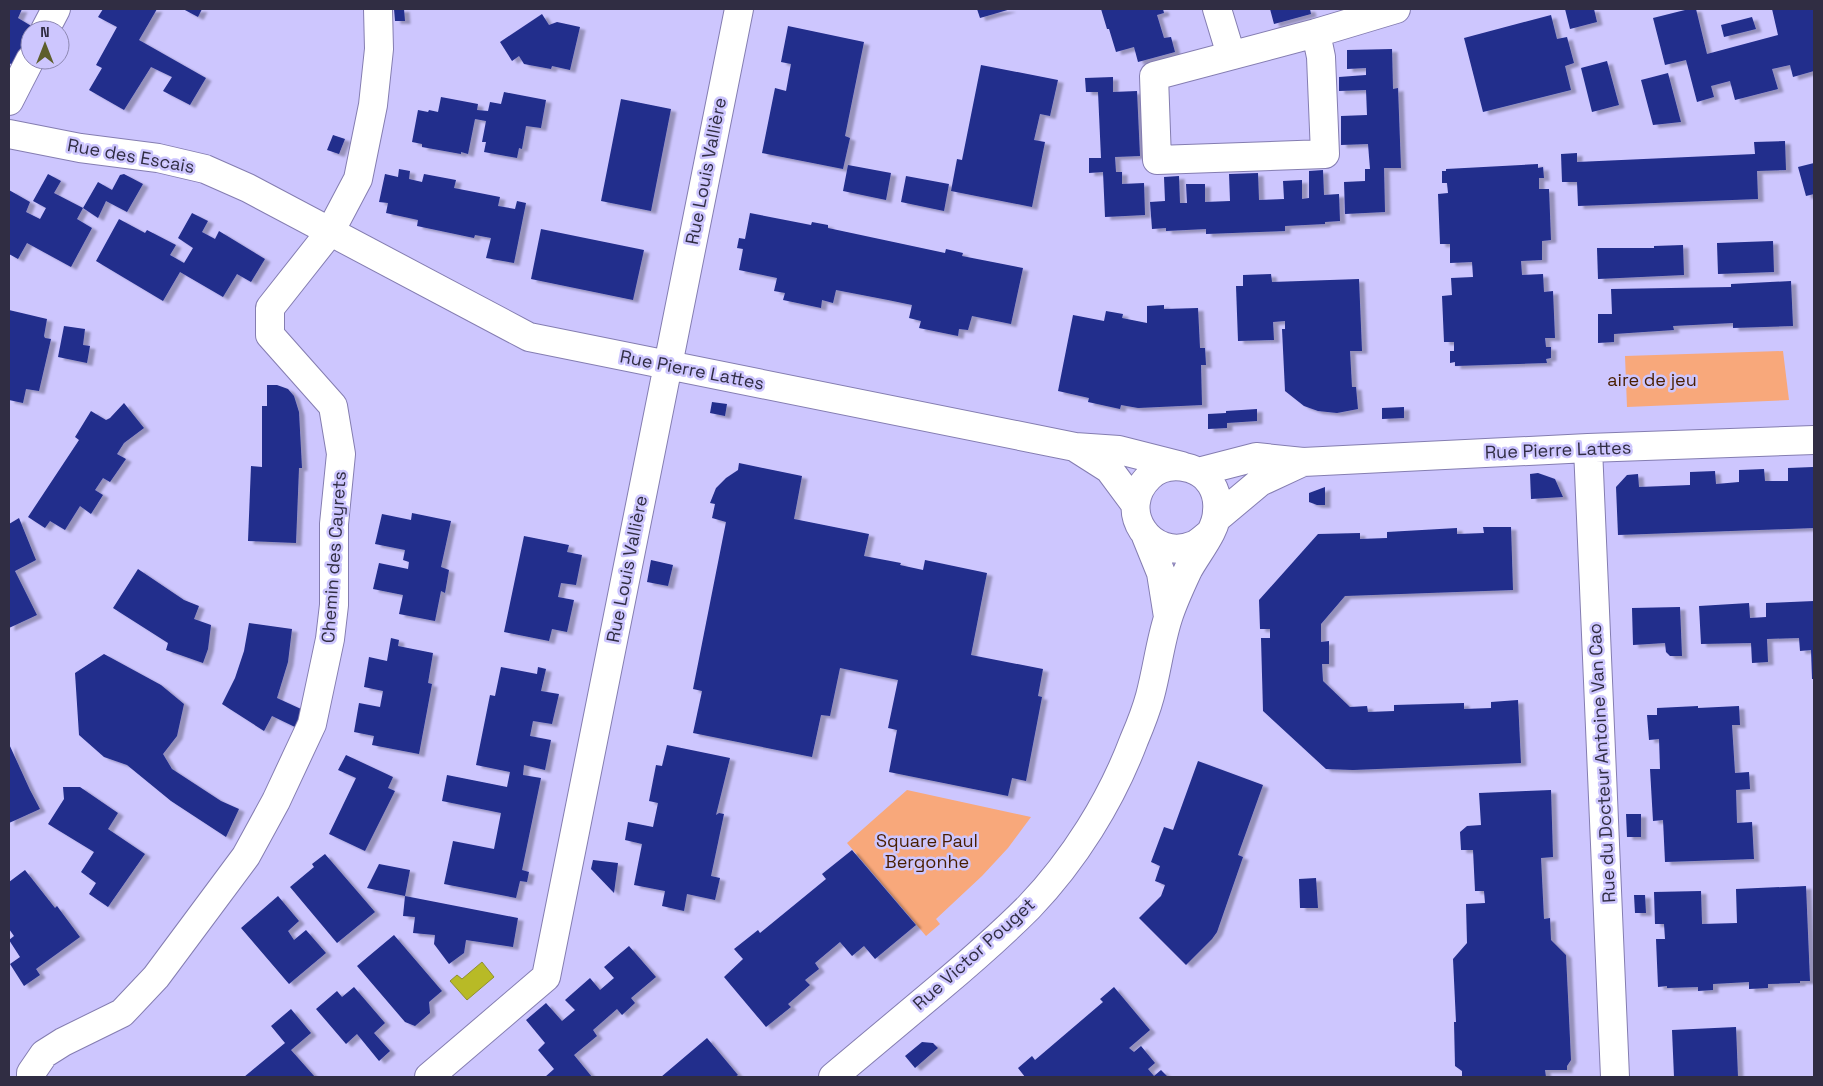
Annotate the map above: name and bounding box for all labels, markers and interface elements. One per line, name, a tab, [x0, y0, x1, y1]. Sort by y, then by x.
north arrow	[20, 20, 70, 70]
text: N	[40, 23, 50, 41]
street label: Rue Louis Vallière	[680, 95, 731, 247]
street label: Rue des Escais	[66, 133, 196, 178]
street label: Rue Pierre Lattes	[618, 344, 766, 395]
park label: aire de jeu	[1607, 368, 1697, 391]
street label: Rue Pierre Lattes	[1484, 435, 1632, 464]
street label: Chemin des Cayrets	[316, 470, 351, 644]
street label: Rue Louis Vallière	[601, 493, 652, 645]
street label: Rue du Docteur Antoine Van Cao	[1583, 623, 1620, 904]
park label: Square Paul Bergonhe	[876, 829, 978, 873]
street label: Rue Victor Pouget	[908, 893, 1040, 1015]

